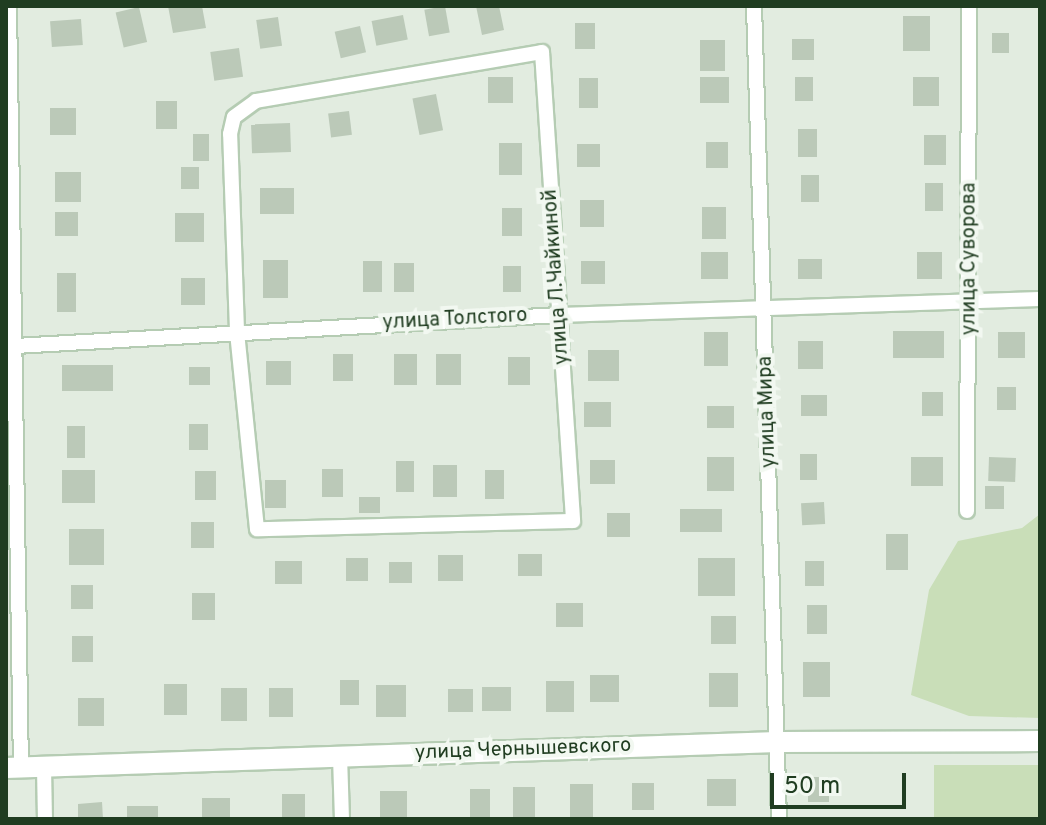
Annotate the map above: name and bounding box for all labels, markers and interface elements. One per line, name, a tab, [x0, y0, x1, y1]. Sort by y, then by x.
street label: улица Суворова	[958, 183, 982, 335]
street label: улица Л.Чайкиной	[539, 188, 575, 366]
street label: улица Толстого	[381, 304, 529, 336]
street label: улица Мира	[754, 356, 782, 468]
street label: улица Чернышевского	[414, 734, 632, 766]
scale bar	[774, 757, 910, 807]
text: 50 m	[784, 772, 840, 802]

